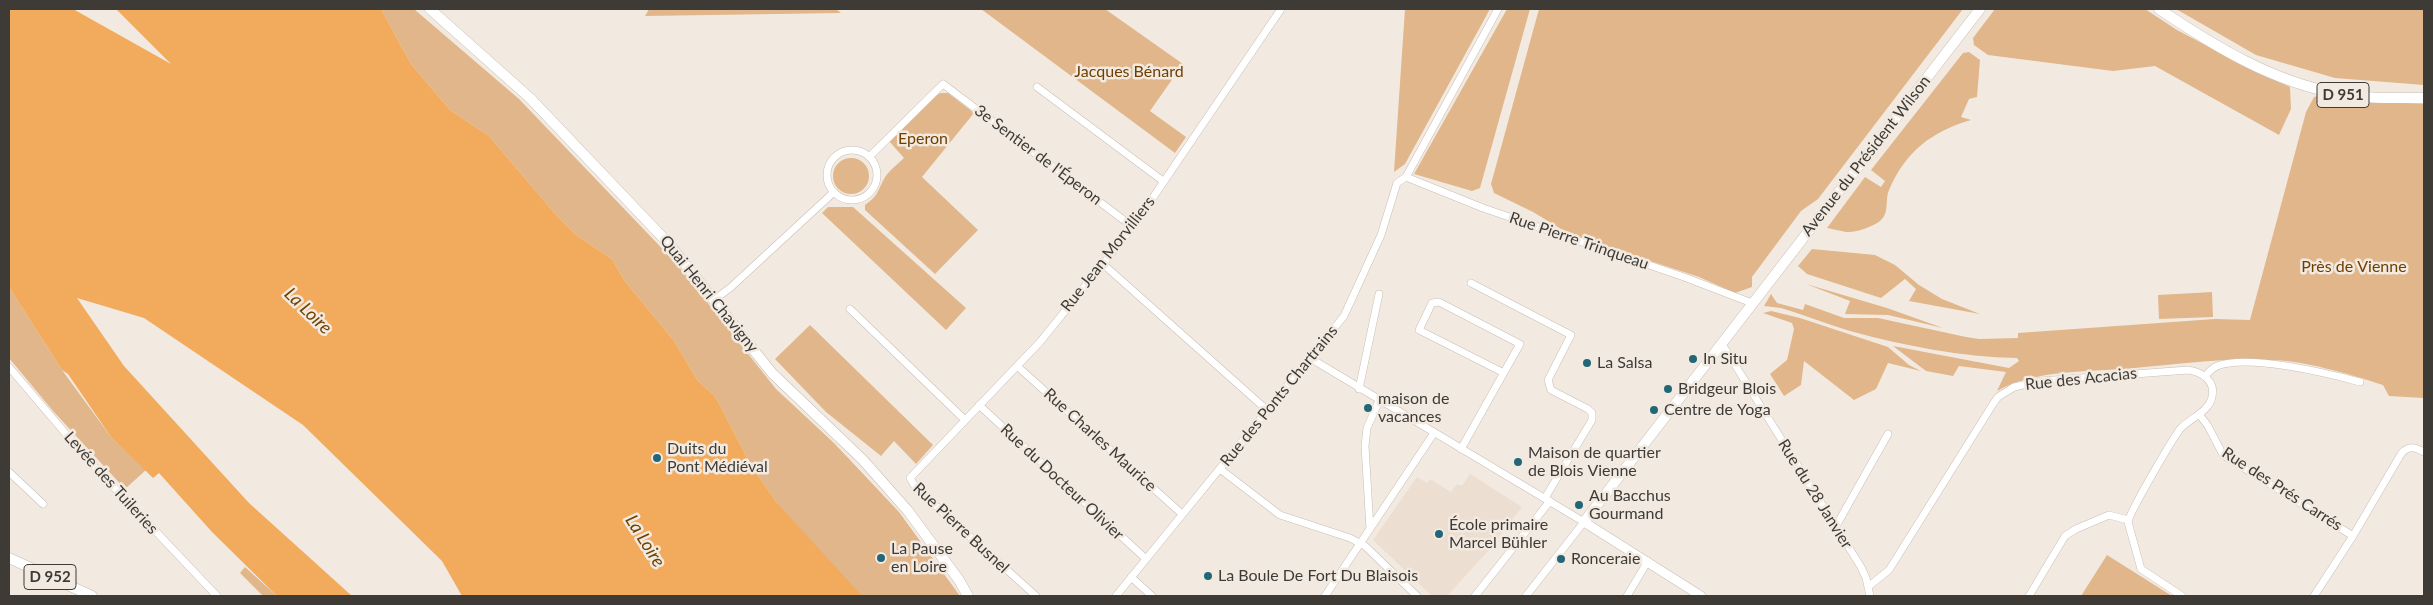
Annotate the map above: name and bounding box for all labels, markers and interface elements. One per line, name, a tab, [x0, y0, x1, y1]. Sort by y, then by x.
park label: Jacques Bénard	[1074, 62, 1184, 82]
street label: Avenue du Président Wilson	[1797, 72, 1935, 240]
road number: D 951	[2317, 82, 2369, 108]
street label: 3e Sentier de l'Éperon	[971, 101, 1105, 209]
park label: Eperon	[898, 129, 948, 149]
street label: Rue Jean Morvilliers	[1057, 192, 1159, 316]
street label: Rue Pierre Trinqueau	[1507, 208, 1651, 274]
street label: Quai Henri Chavigny	[656, 231, 762, 357]
park label: Près de Vienne	[2301, 257, 2407, 277]
water label: La Loire	[280, 283, 336, 339]
street label: Rue des Ponts Chartrains	[1216, 322, 1342, 470]
place label: In Situ	[1703, 349, 1747, 369]
place label: La Salsa	[1597, 353, 1652, 373]
marker: In Situ	[1687, 353, 1699, 365]
marker: La Salsa	[1581, 357, 1593, 369]
street label: Rue des Acacias	[2024, 364, 2138, 394]
place label: Bridgeur Blois	[1678, 379, 1776, 399]
marker: Bridgeur Blois	[1662, 383, 1674, 395]
street label: Rue Charles Maurice	[1040, 384, 1160, 496]
place label: maison de vacances	[1378, 389, 1449, 427]
place label: Centre de Yoga	[1664, 400, 1771, 420]
marker: maison de vacances	[1362, 402, 1374, 414]
marker: Centre de Yoga	[1648, 404, 1660, 416]
street label: Rue du Docteur Olivier	[996, 420, 1128, 544]
street label: Levée des Tuileries	[60, 428, 162, 538]
street label: Rue du 28 Janvier	[1774, 436, 1856, 552]
place label: Duits du Pont Médiéval	[667, 439, 768, 477]
place label: Maison de quartier de Blois Vienne	[1528, 443, 1661, 481]
street label: Rue des Prés Carrés	[2218, 443, 2346, 535]
marker: Duits du Pont Médiéval	[651, 452, 663, 464]
marker: Maison de quartier de Blois Vienne	[1512, 456, 1524, 468]
street label: Rue Pierre Busnel	[909, 479, 1013, 577]
place label: Au Bacchus Gourmand	[1589, 486, 1671, 524]
marker: Au Bacchus Gourmand	[1573, 499, 1585, 511]
water label: La Loire	[621, 511, 669, 571]
place label: École primaire Marcel Bühler	[1449, 515, 1548, 553]
marker: École primaire Marcel Bühler	[1433, 528, 1445, 540]
place label: La Pause en Loire	[891, 539, 953, 577]
place label: Ronceraie	[1571, 549, 1640, 569]
marker: La Pause en Loire	[875, 552, 887, 564]
marker: Ronceraie	[1555, 553, 1567, 565]
road number: D 952	[24, 564, 76, 590]
place label: La Boule De Fort Du Blaisois	[1218, 566, 1418, 586]
marker: La Boule De Fort Du Blaisois	[1202, 570, 1214, 582]

